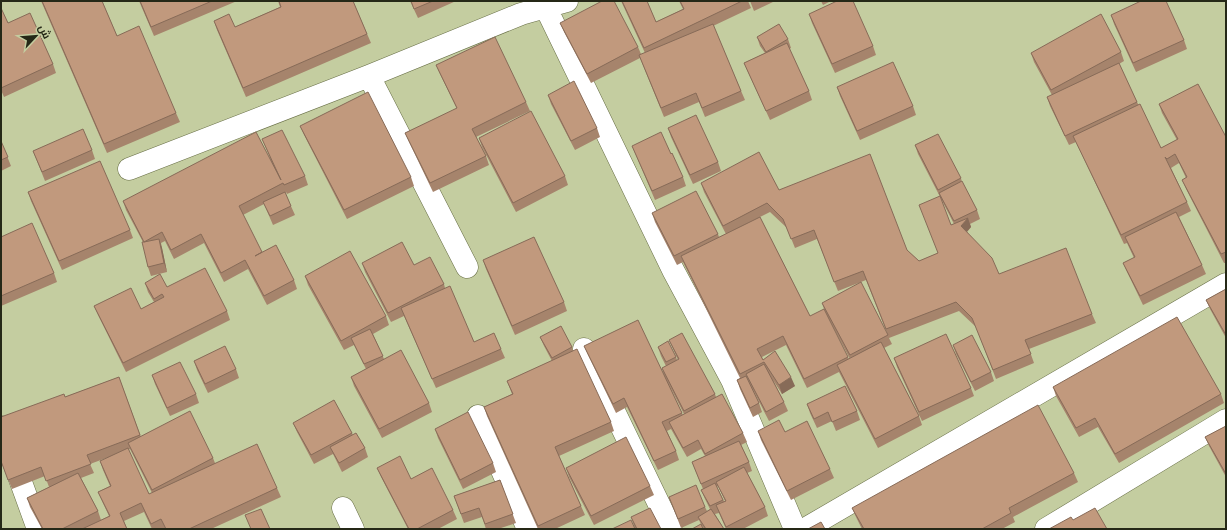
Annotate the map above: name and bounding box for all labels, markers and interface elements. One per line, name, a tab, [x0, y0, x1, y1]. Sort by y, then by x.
north arrow	[16, 16, 56, 56]
text: ش	[35, 22, 54, 41]

